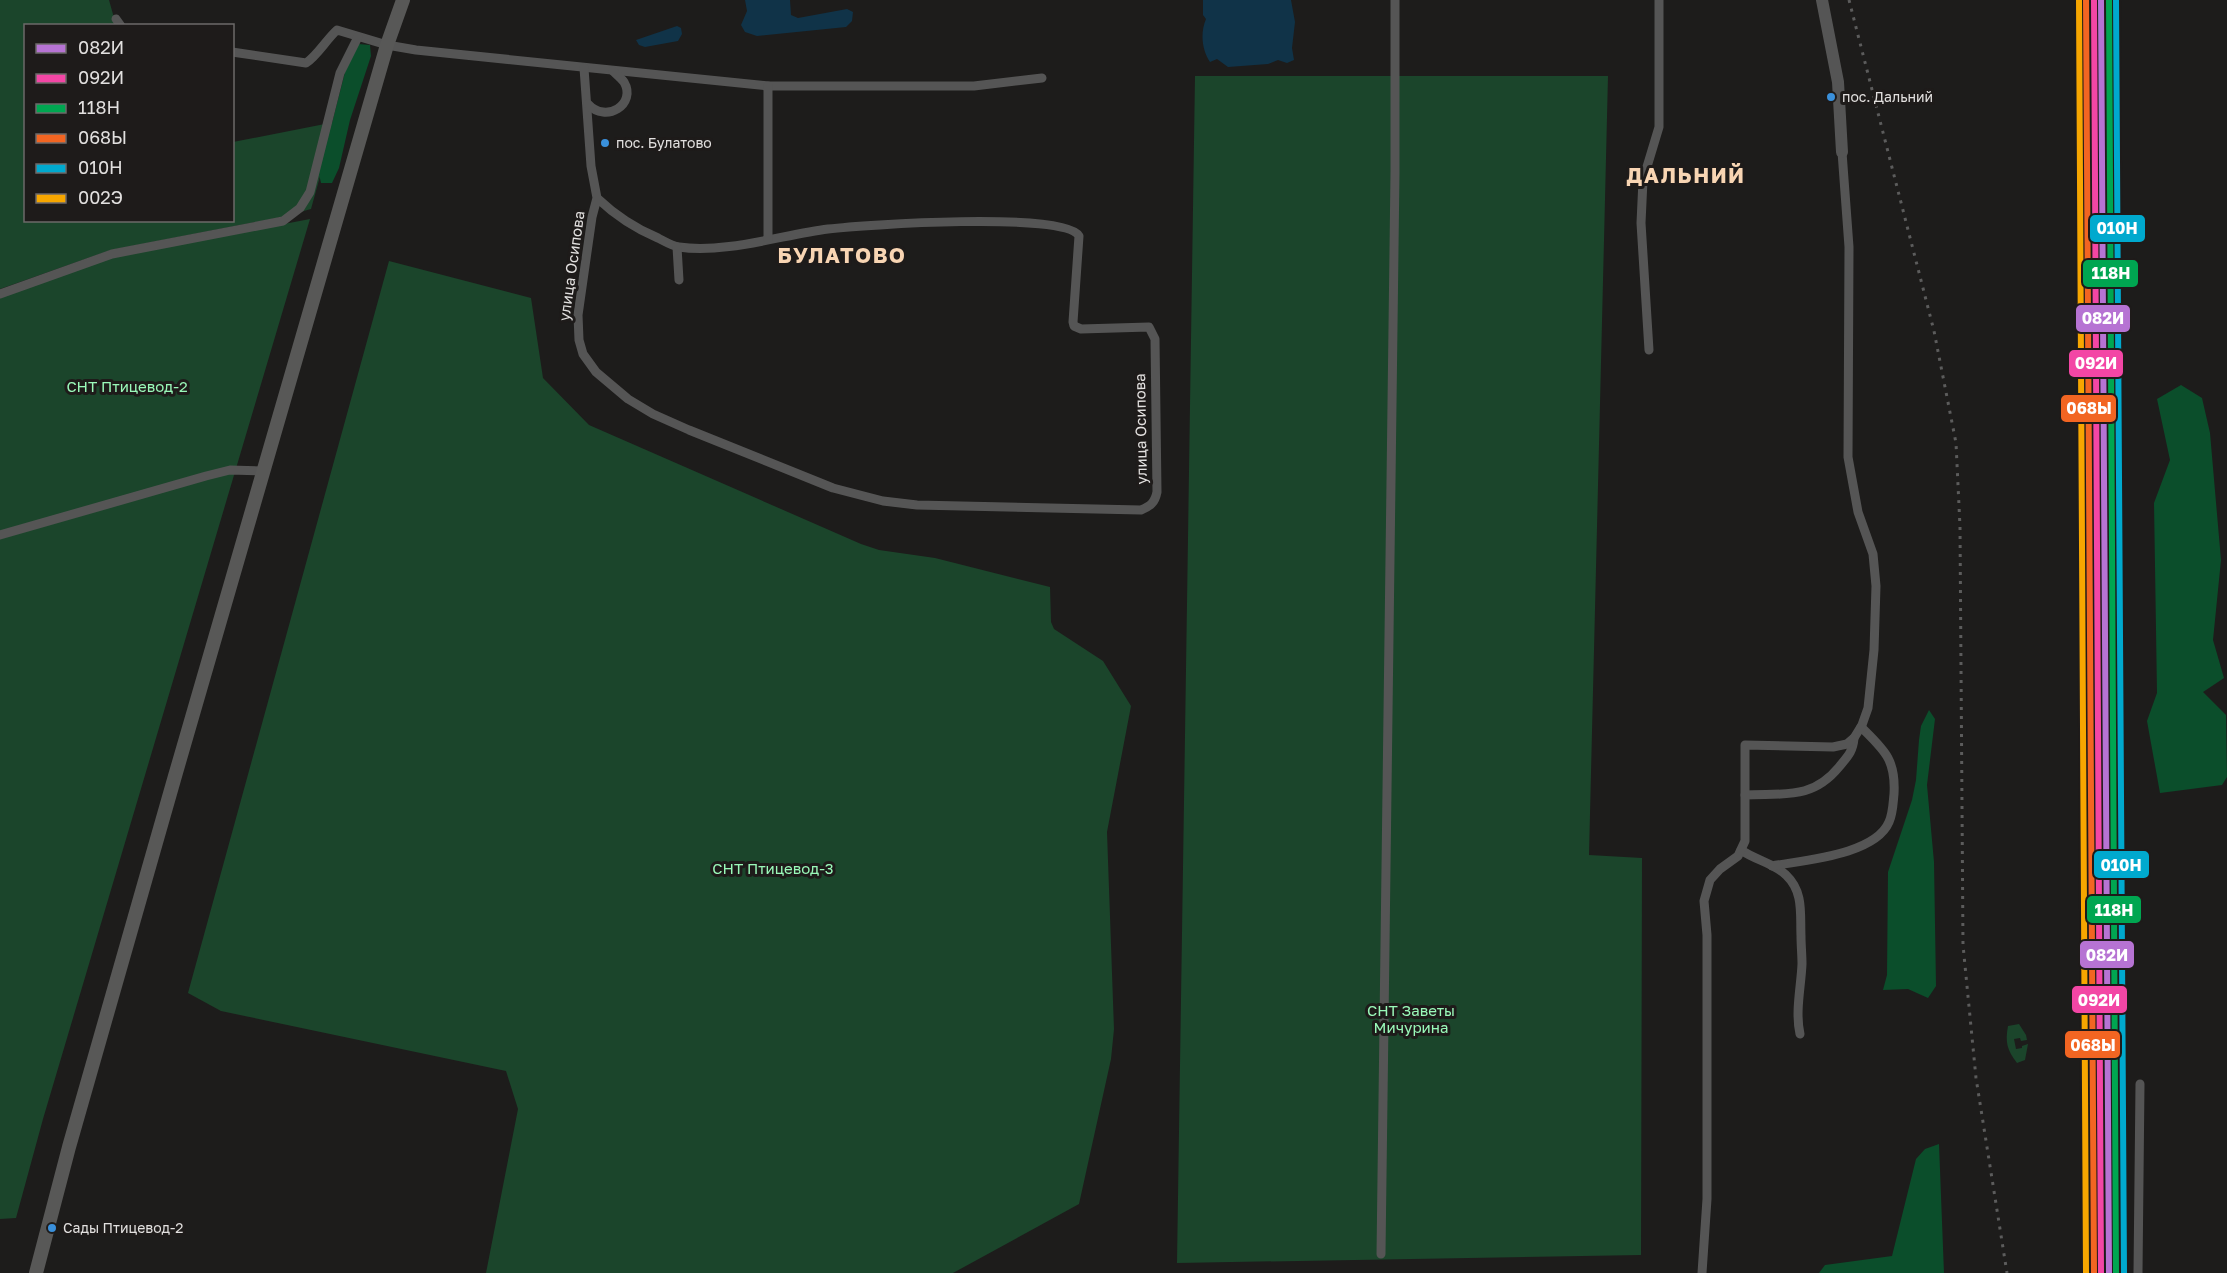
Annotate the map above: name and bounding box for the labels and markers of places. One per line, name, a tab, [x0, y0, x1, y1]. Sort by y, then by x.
place label: пос. Дальний	[1842, 88, 1933, 105]
marker: пос. Дальний	[1825, 91, 1837, 103]
place label: пос. Булатово	[616, 134, 712, 151]
marker: пос. Булатово	[599, 137, 611, 149]
place label: Сады Птицевод-2	[63, 1219, 183, 1236]
marker: Сады Птицевод-2	[46, 1222, 58, 1234]

